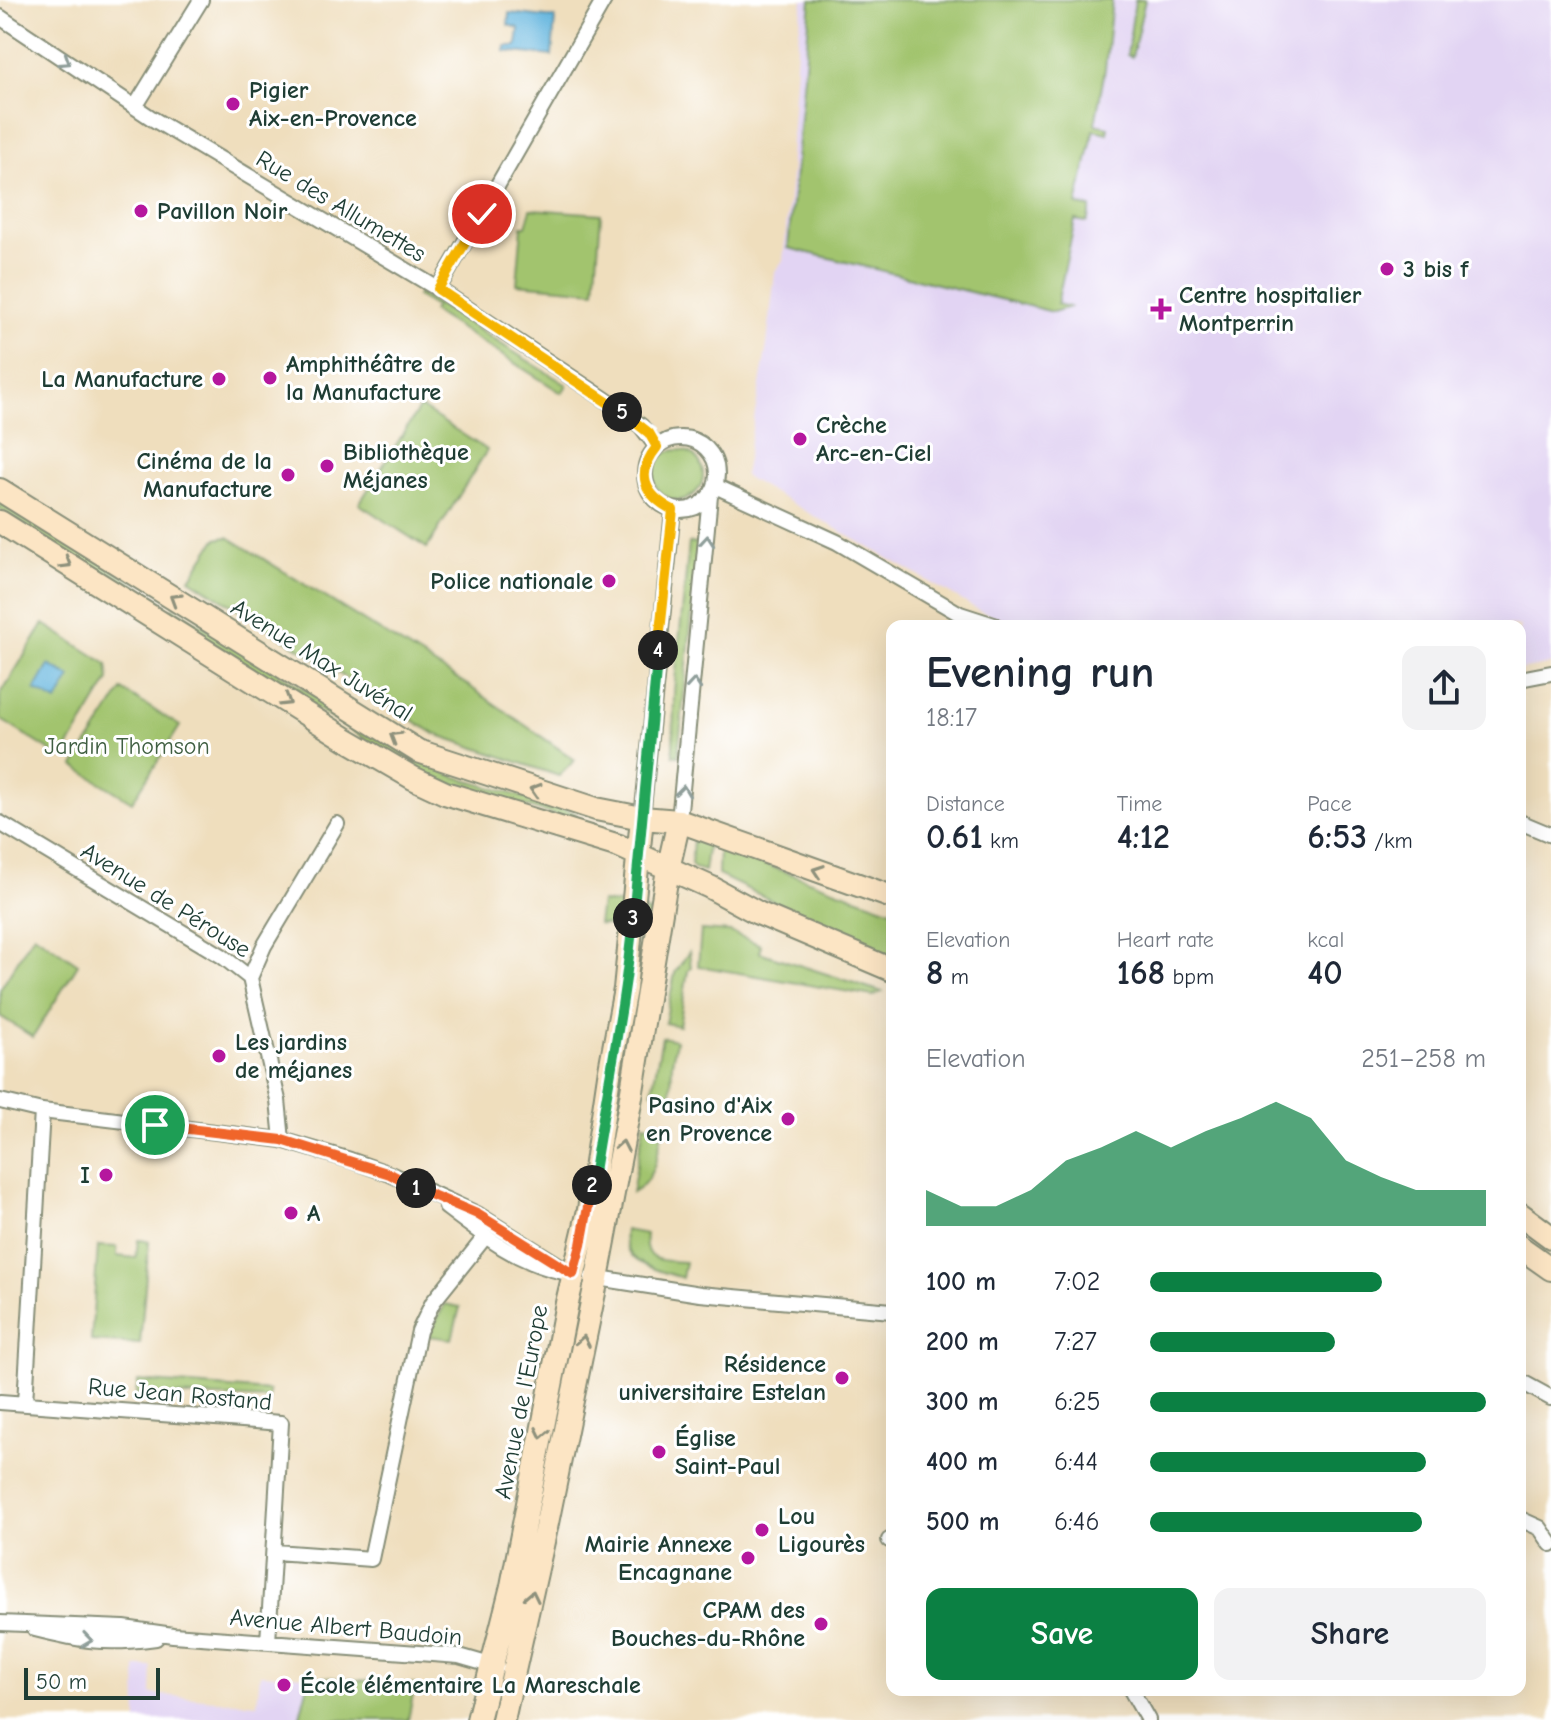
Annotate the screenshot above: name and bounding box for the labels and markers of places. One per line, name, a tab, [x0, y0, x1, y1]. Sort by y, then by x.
place label: Pigier Aix-en-Provence	[249, 76, 417, 132]
marker: Pigier Aix-en-Provence	[224, 95, 242, 113]
pin	[448, 180, 516, 248]
place label: Pavillon Noir	[157, 197, 288, 225]
marker: Pavillon Noir	[132, 202, 150, 220]
place label: 3 bis f	[1403, 255, 1470, 283]
marker: 3 bis f	[1378, 260, 1396, 278]
place label: Centre hospitalier Montperrin	[1179, 281, 1362, 337]
marker: Centre hospitalier Montperrin	[1150, 298, 1172, 320]
place label: Amphithéâtre de la Manufacture	[286, 350, 456, 406]
place label: La Manufacture	[41, 365, 203, 393]
marker: Amphithéâtre de la Manufacture	[261, 369, 279, 387]
marker: La Manufacture	[210, 370, 228, 388]
pin: 5	[602, 392, 642, 432]
place label: Crèche Arc-en-Ciel	[816, 411, 932, 467]
marker: Crèche Arc-en-Ciel	[791, 430, 809, 448]
place label: Bibliothèque Méjanes	[343, 438, 469, 494]
place label: Cinéma de la Manufacture	[136, 447, 272, 503]
marker: Bibliothèque Méjanes	[318, 457, 336, 475]
marker: Cinéma de la Manufacture	[279, 466, 297, 484]
place label: Police nationale	[430, 567, 593, 595]
marker: Police nationale	[600, 572, 618, 590]
pin: 4	[638, 630, 678, 670]
pin: 3	[613, 898, 653, 938]
place label: Les jardins de méjanes	[235, 1028, 352, 1084]
marker: Les jardins de méjanes	[210, 1047, 228, 1065]
pin	[121, 1091, 189, 1159]
place label: Pasino d'Aix en Provence	[646, 1091, 772, 1147]
marker: Pasino d'Aix en Provence	[779, 1110, 797, 1128]
place label: I	[80, 1161, 90, 1189]
pin: 2	[572, 1165, 612, 1205]
marker: I	[97, 1166, 115, 1184]
pin: 1	[396, 1168, 436, 1208]
place label: A	[307, 1199, 321, 1227]
marker: A	[282, 1204, 300, 1222]
place label: Résidence universitaire Estelan	[618, 1350, 826, 1406]
marker: Résidence universitaire Estelan	[833, 1369, 851, 1387]
place label: Église Saint-Paul	[675, 1424, 780, 1480]
marker: Église Saint-Paul	[650, 1443, 668, 1461]
place label: Lou Ligourès	[778, 1502, 865, 1558]
marker: Lou Ligourès	[753, 1521, 771, 1539]
place label: Mairie Annexe Encagnane	[585, 1530, 732, 1586]
marker: Mairie Annexe Encagnane	[739, 1549, 757, 1567]
place label: CPAM des Bouches-du-Rhône	[611, 1596, 805, 1652]
marker: CPAM des Bouches-du-Rhône	[812, 1615, 830, 1633]
place label: École élémentaire La Mareschale	[300, 1671, 641, 1699]
marker: École élémentaire La Mareschale	[275, 1676, 293, 1694]

